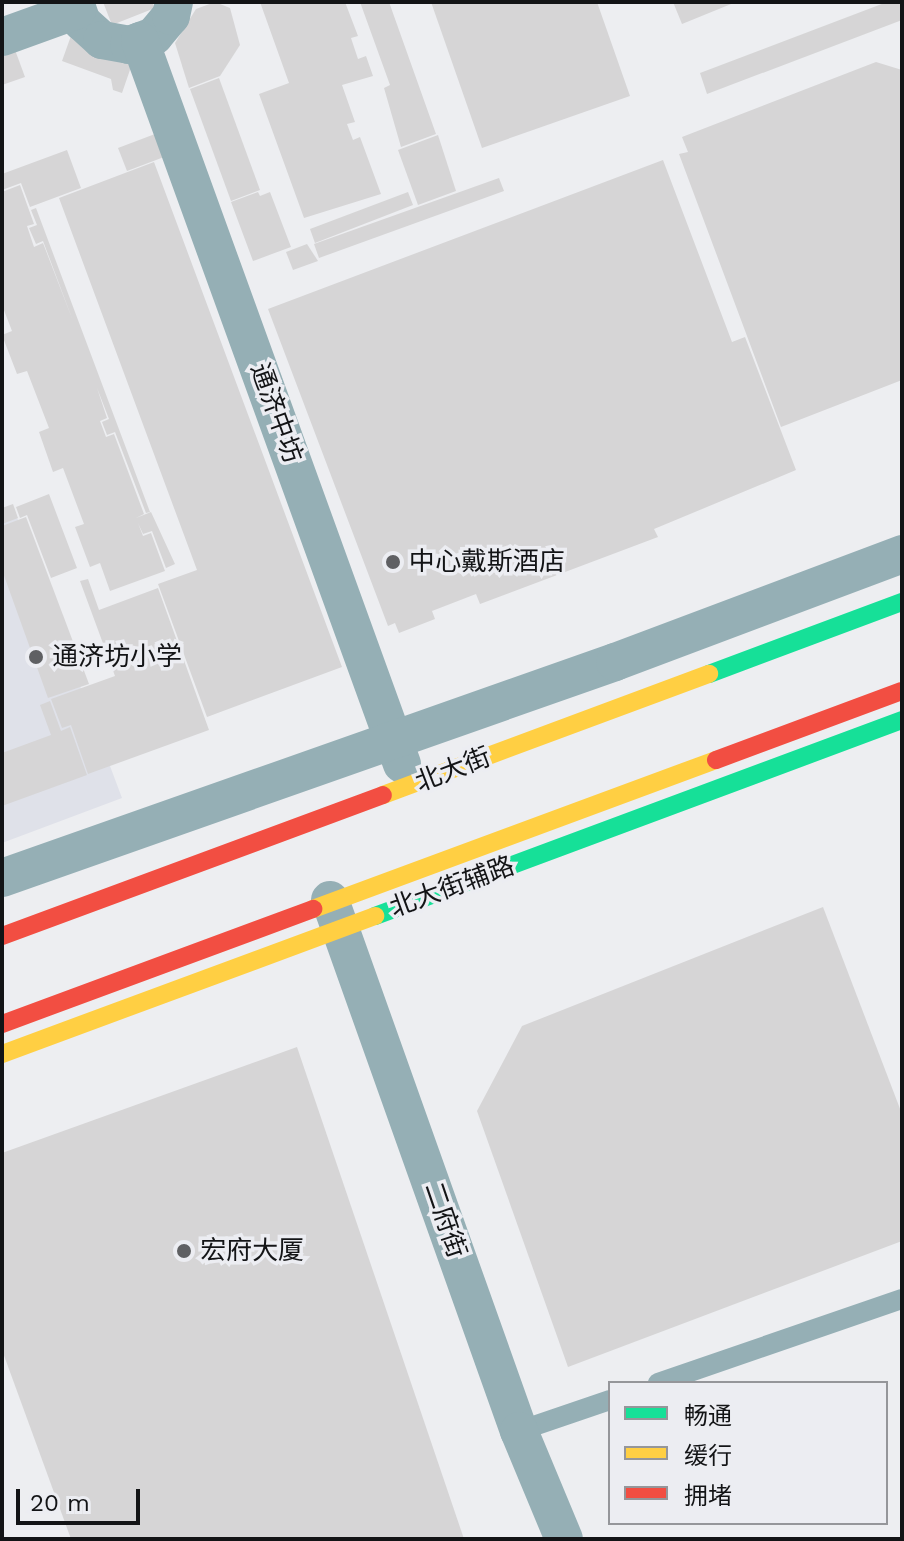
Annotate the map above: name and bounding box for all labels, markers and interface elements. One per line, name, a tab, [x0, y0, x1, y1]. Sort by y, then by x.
street label: 通济中坊	[244, 359, 308, 467]
place label: 中心戴斯酒店	[409, 546, 565, 578]
marker: 中心戴斯酒店	[384, 553, 402, 571]
place label: 通济坊小学	[52, 641, 182, 673]
marker: 通济坊小学	[27, 648, 45, 666]
street label: 北大街	[411, 741, 495, 799]
street label: 北大街辅路	[386, 850, 518, 924]
street label: 二府街	[418, 1178, 472, 1262]
place label: 宏府大厦	[200, 1235, 304, 1267]
marker: 宏府大厦	[175, 1242, 193, 1260]
legend	[608, 1381, 888, 1525]
text: 畅通	[684, 1402, 732, 1430]
text: 缓行	[684, 1442, 732, 1470]
scale bar	[20, 1473, 144, 1523]
text: 拥堵	[684, 1482, 732, 1510]
text: 20 m	[30, 1489, 90, 1517]

